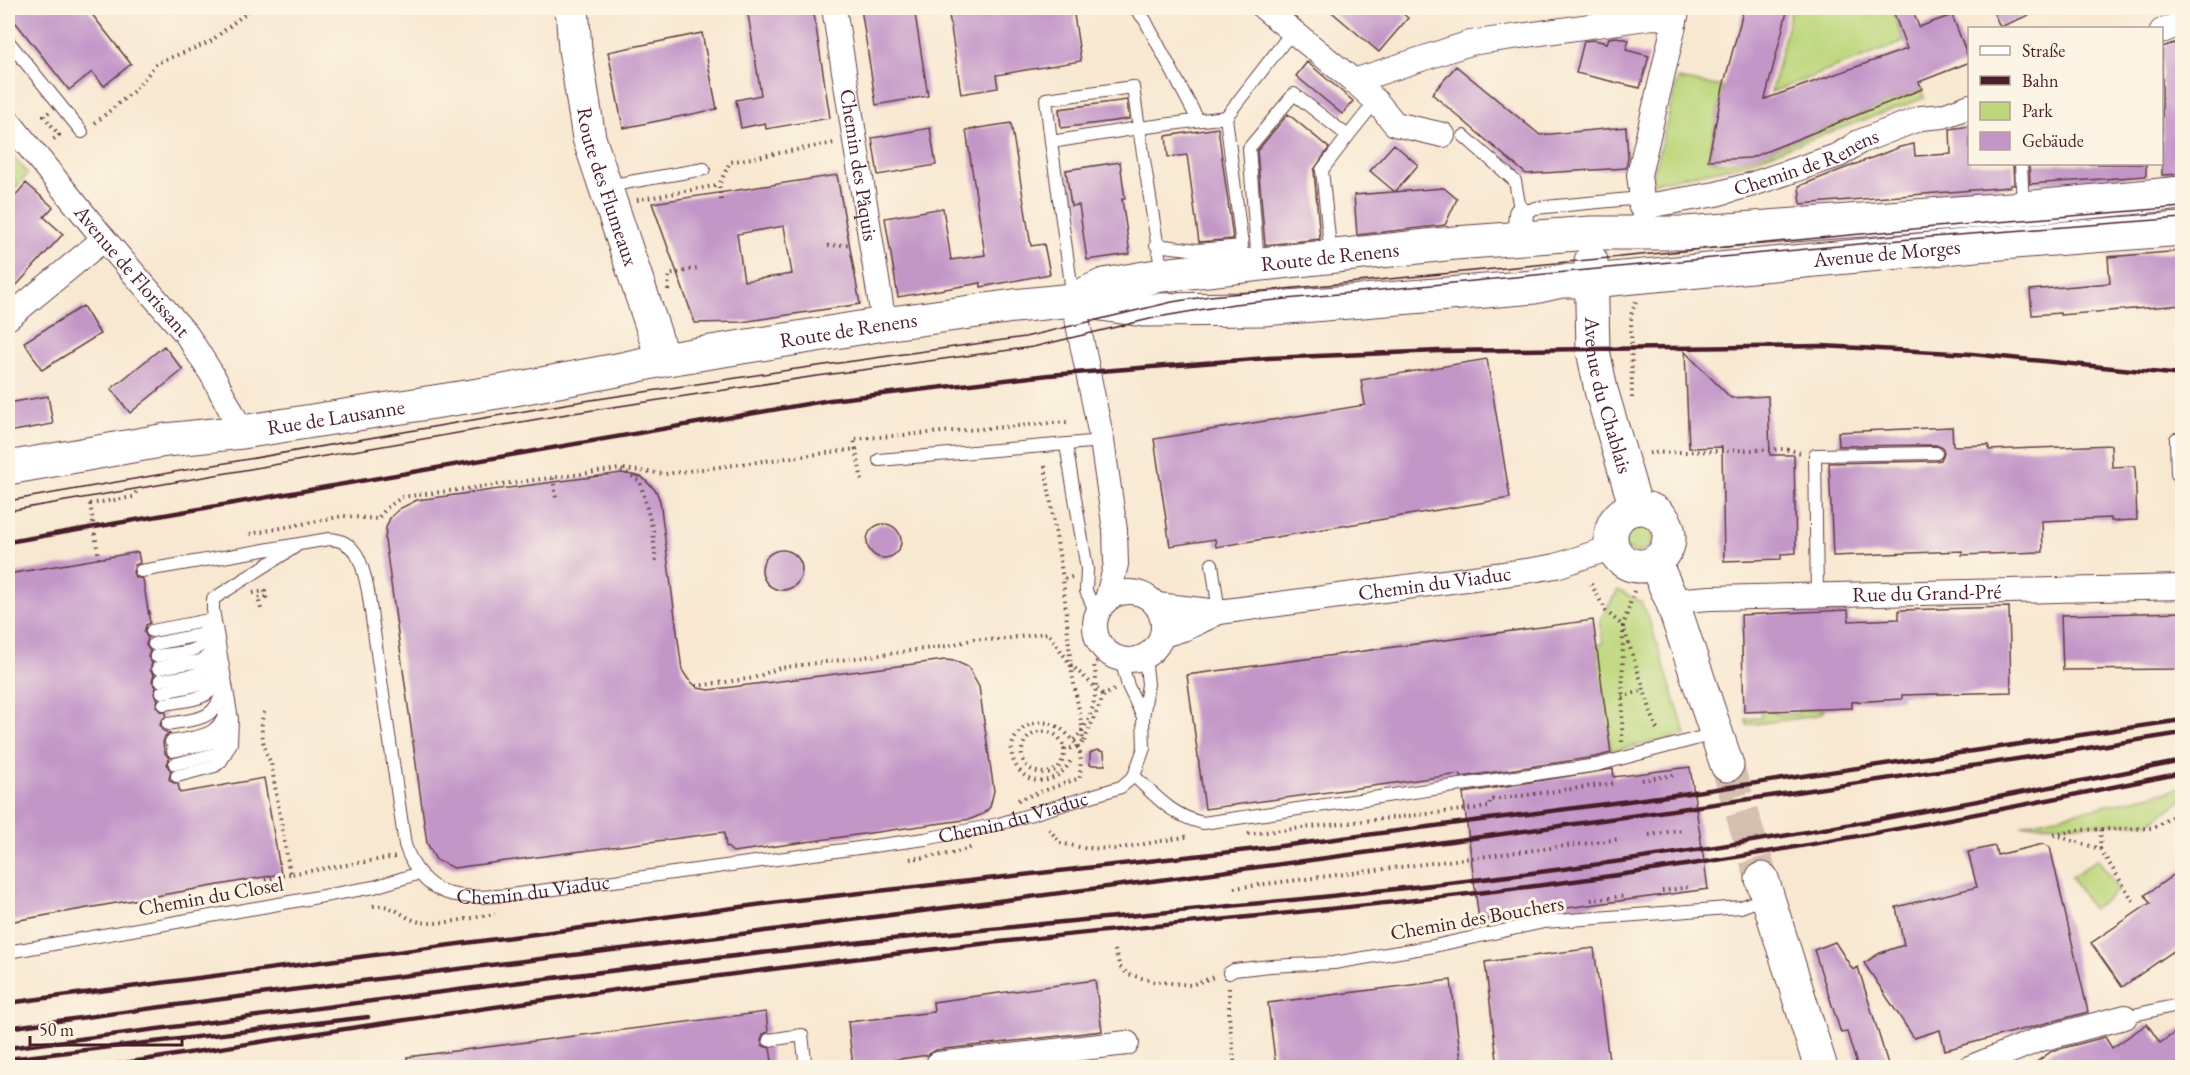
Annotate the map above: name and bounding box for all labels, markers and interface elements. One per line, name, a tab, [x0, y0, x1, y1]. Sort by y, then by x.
legend	[1968, 27, 2163, 165]
text: Straße	[2022, 39, 2065, 62]
text: Bahn	[2022, 69, 2059, 92]
street label: Chemin des Pâquis	[834, 87, 885, 243]
text: Park	[2022, 99, 2053, 122]
street label: Route des Flumeaux	[571, 105, 645, 270]
street label: Chemin de Renens	[1730, 122, 1883, 202]
text: Gebäude	[2022, 129, 2084, 152]
street label: Avenue de Florissant	[68, 198, 197, 343]
street label: Avenue de Morges	[1811, 232, 1962, 273]
street label: Route de Renens	[1259, 235, 1401, 277]
street label: Route de Renens	[778, 306, 919, 354]
street label: Avenue du Chablais	[1579, 315, 1639, 477]
street label: Rue de Lausanne	[265, 393, 407, 441]
street label: Chemin du Viaduc	[1356, 559, 1513, 606]
street label: Rue du Grand-Pré	[1852, 577, 2002, 608]
street label: Chemin du Viaduc	[936, 784, 1091, 849]
street label: Chemin du Viaduc	[455, 868, 611, 910]
street label: Chemin du Closel	[136, 869, 286, 922]
street label: Chemin des Bouchers	[1388, 889, 1566, 946]
scale bar	[30, 1009, 182, 1047]
text: 50 m	[39, 1018, 74, 1041]

